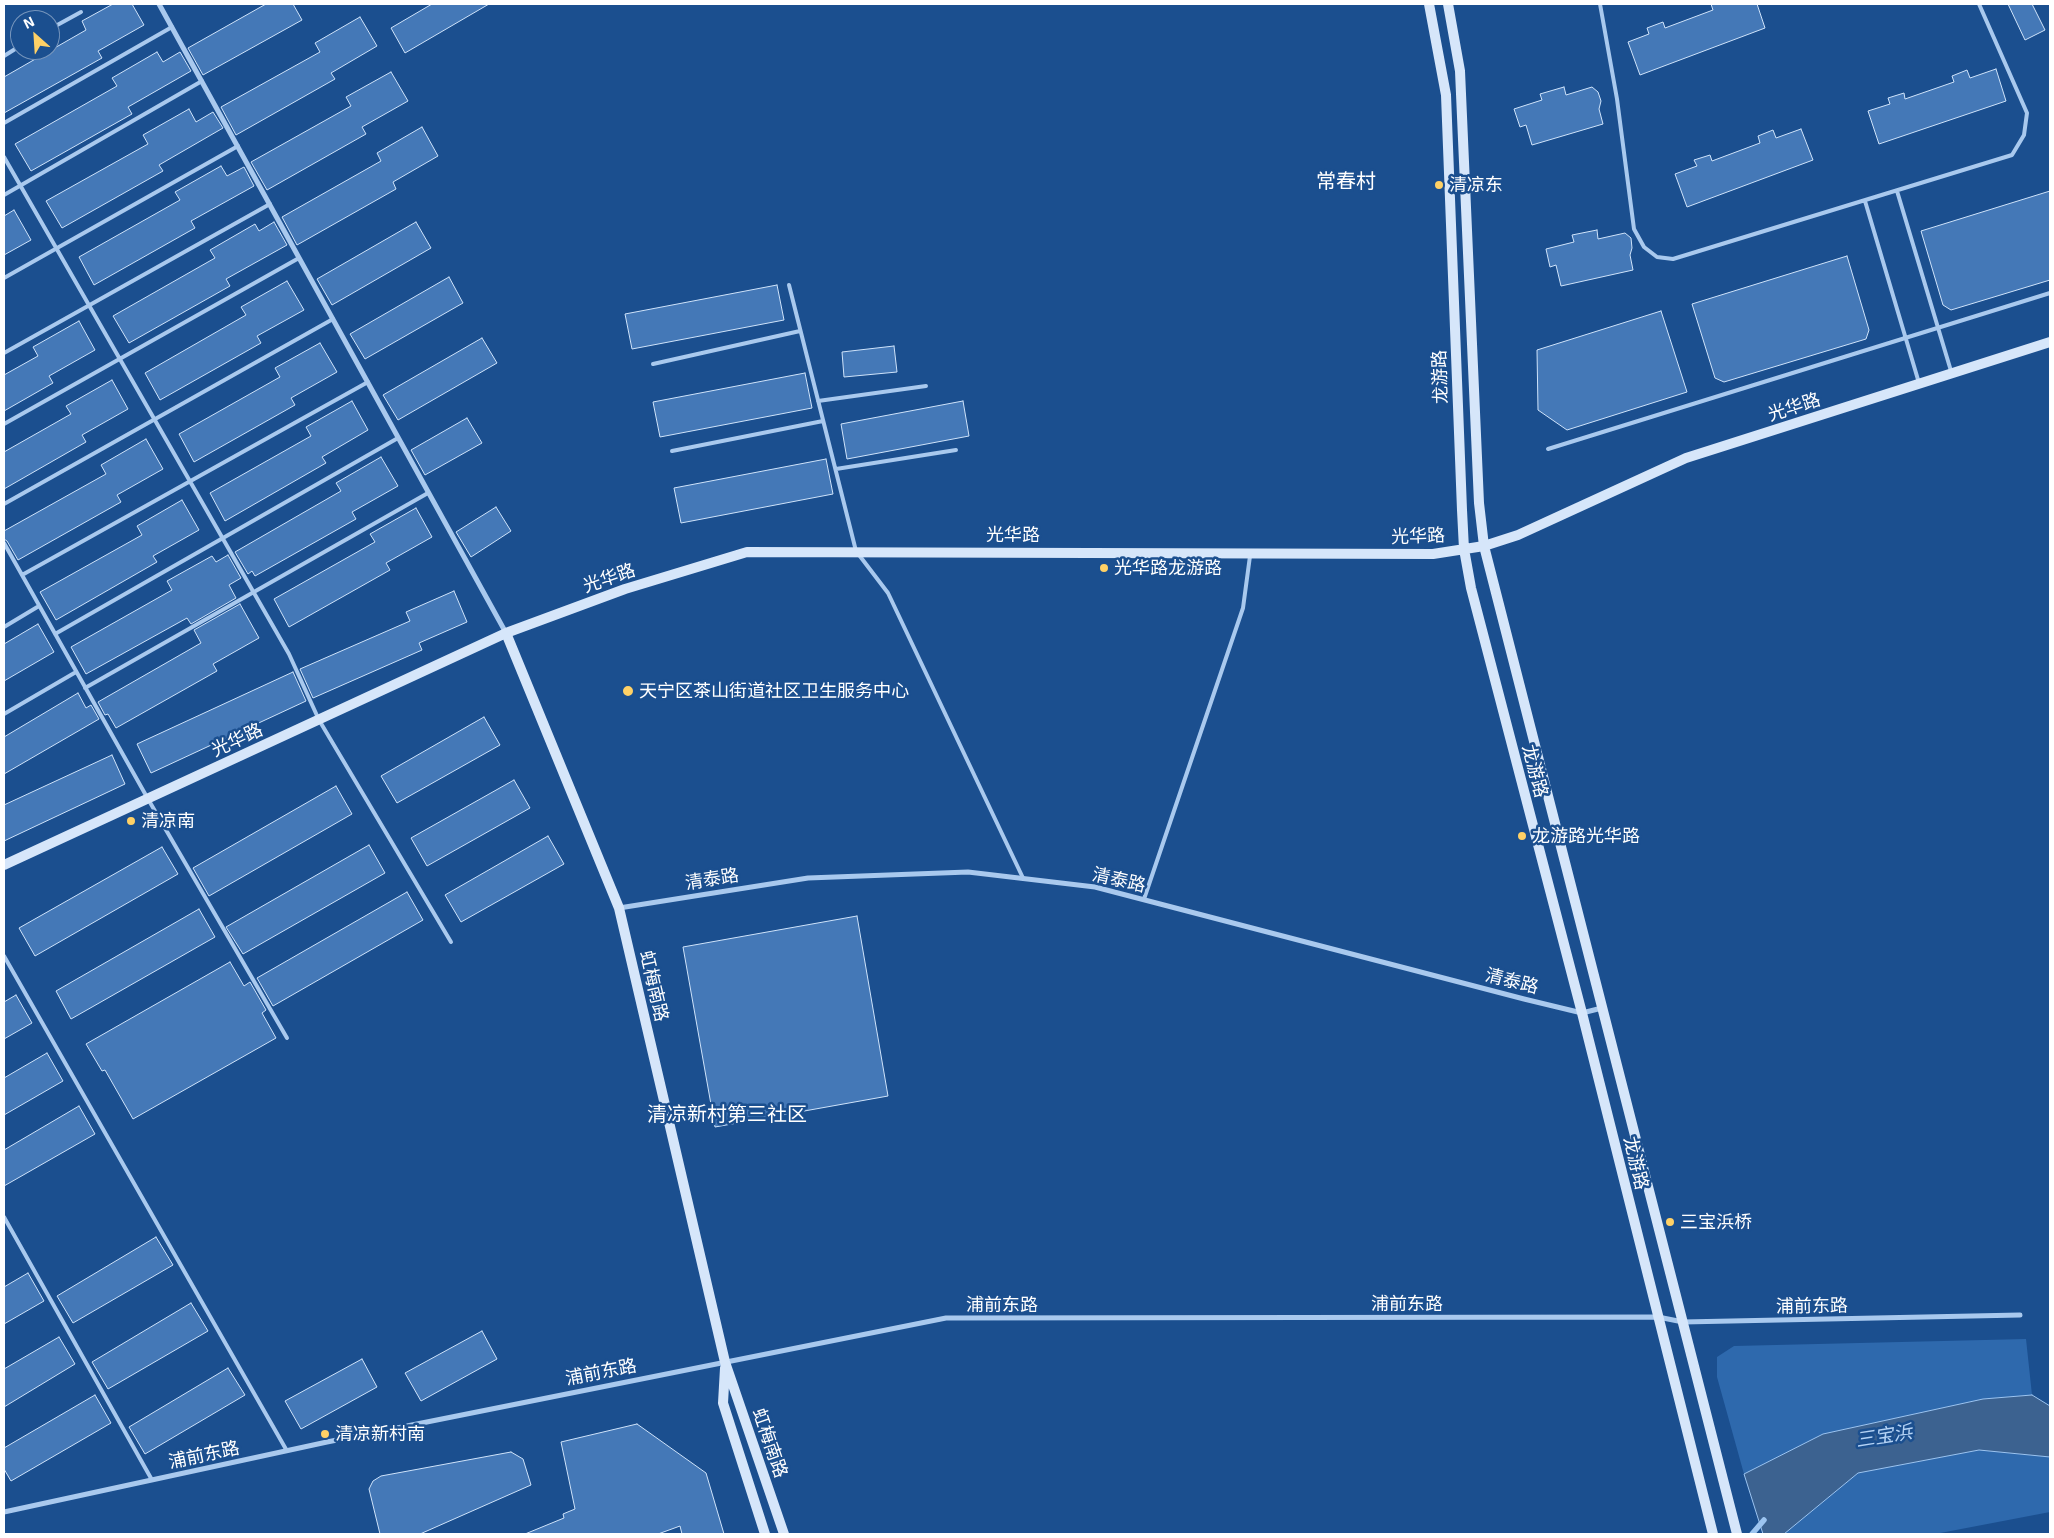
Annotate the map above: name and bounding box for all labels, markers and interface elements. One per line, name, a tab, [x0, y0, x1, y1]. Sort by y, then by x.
north arrow	[10, 10, 60, 60]
text: N	[20, 12, 37, 32]
district label: 常春村	[1316, 169, 1376, 193]
place label: 清凉东	[1449, 174, 1503, 196]
marker: 清凉东	[1433, 179, 1445, 191]
street label: 龙游路	[1428, 350, 1452, 404]
street label: 光华路	[1765, 388, 1823, 426]
street label: 光华路	[986, 524, 1040, 546]
street label: 光华路	[1391, 524, 1445, 548]
place label: 光华路龙游路	[1114, 557, 1222, 579]
street label: 光华路	[580, 559, 638, 597]
marker: 光华路龙游路	[1098, 562, 1110, 574]
place label: 天宁区茶山街道社区卫生服务中心	[639, 680, 909, 702]
marker: 天宁区茶山街道社区卫生服务中心	[621, 684, 635, 698]
street label: 光华路	[208, 719, 266, 761]
street label: 龙游路	[1518, 742, 1552, 800]
place label: 清凉南	[141, 810, 195, 832]
marker: 清凉南	[125, 815, 137, 827]
place label: 龙游路光华路	[1532, 825, 1640, 847]
marker: 龙游路光华路	[1516, 830, 1528, 842]
street label: 清泰路	[1090, 863, 1148, 897]
street label: 清泰路	[684, 864, 740, 894]
street label: 虹梅南路	[635, 948, 673, 1024]
street label: 清泰路	[1483, 964, 1541, 998]
district label: 清凉新村第三社区	[647, 1102, 807, 1126]
street label: 龙游路	[1619, 1134, 1653, 1192]
place label: 三宝浜桥	[1680, 1211, 1752, 1233]
marker: 三宝浜桥	[1664, 1216, 1676, 1228]
street label: 浦前东路	[1371, 1293, 1443, 1315]
street label: 浦前东路	[966, 1294, 1038, 1316]
street label: 浦前东路	[1776, 1295, 1848, 1317]
street label: 浦前东路	[564, 1355, 638, 1389]
street label: 虹梅南路	[748, 1405, 792, 1481]
water label: 三宝浜	[1854, 1420, 1914, 1452]
place label: 清凉新村南	[335, 1423, 425, 1445]
marker: 清凉新村南	[319, 1428, 331, 1440]
street label: 浦前东路	[167, 1437, 241, 1473]

